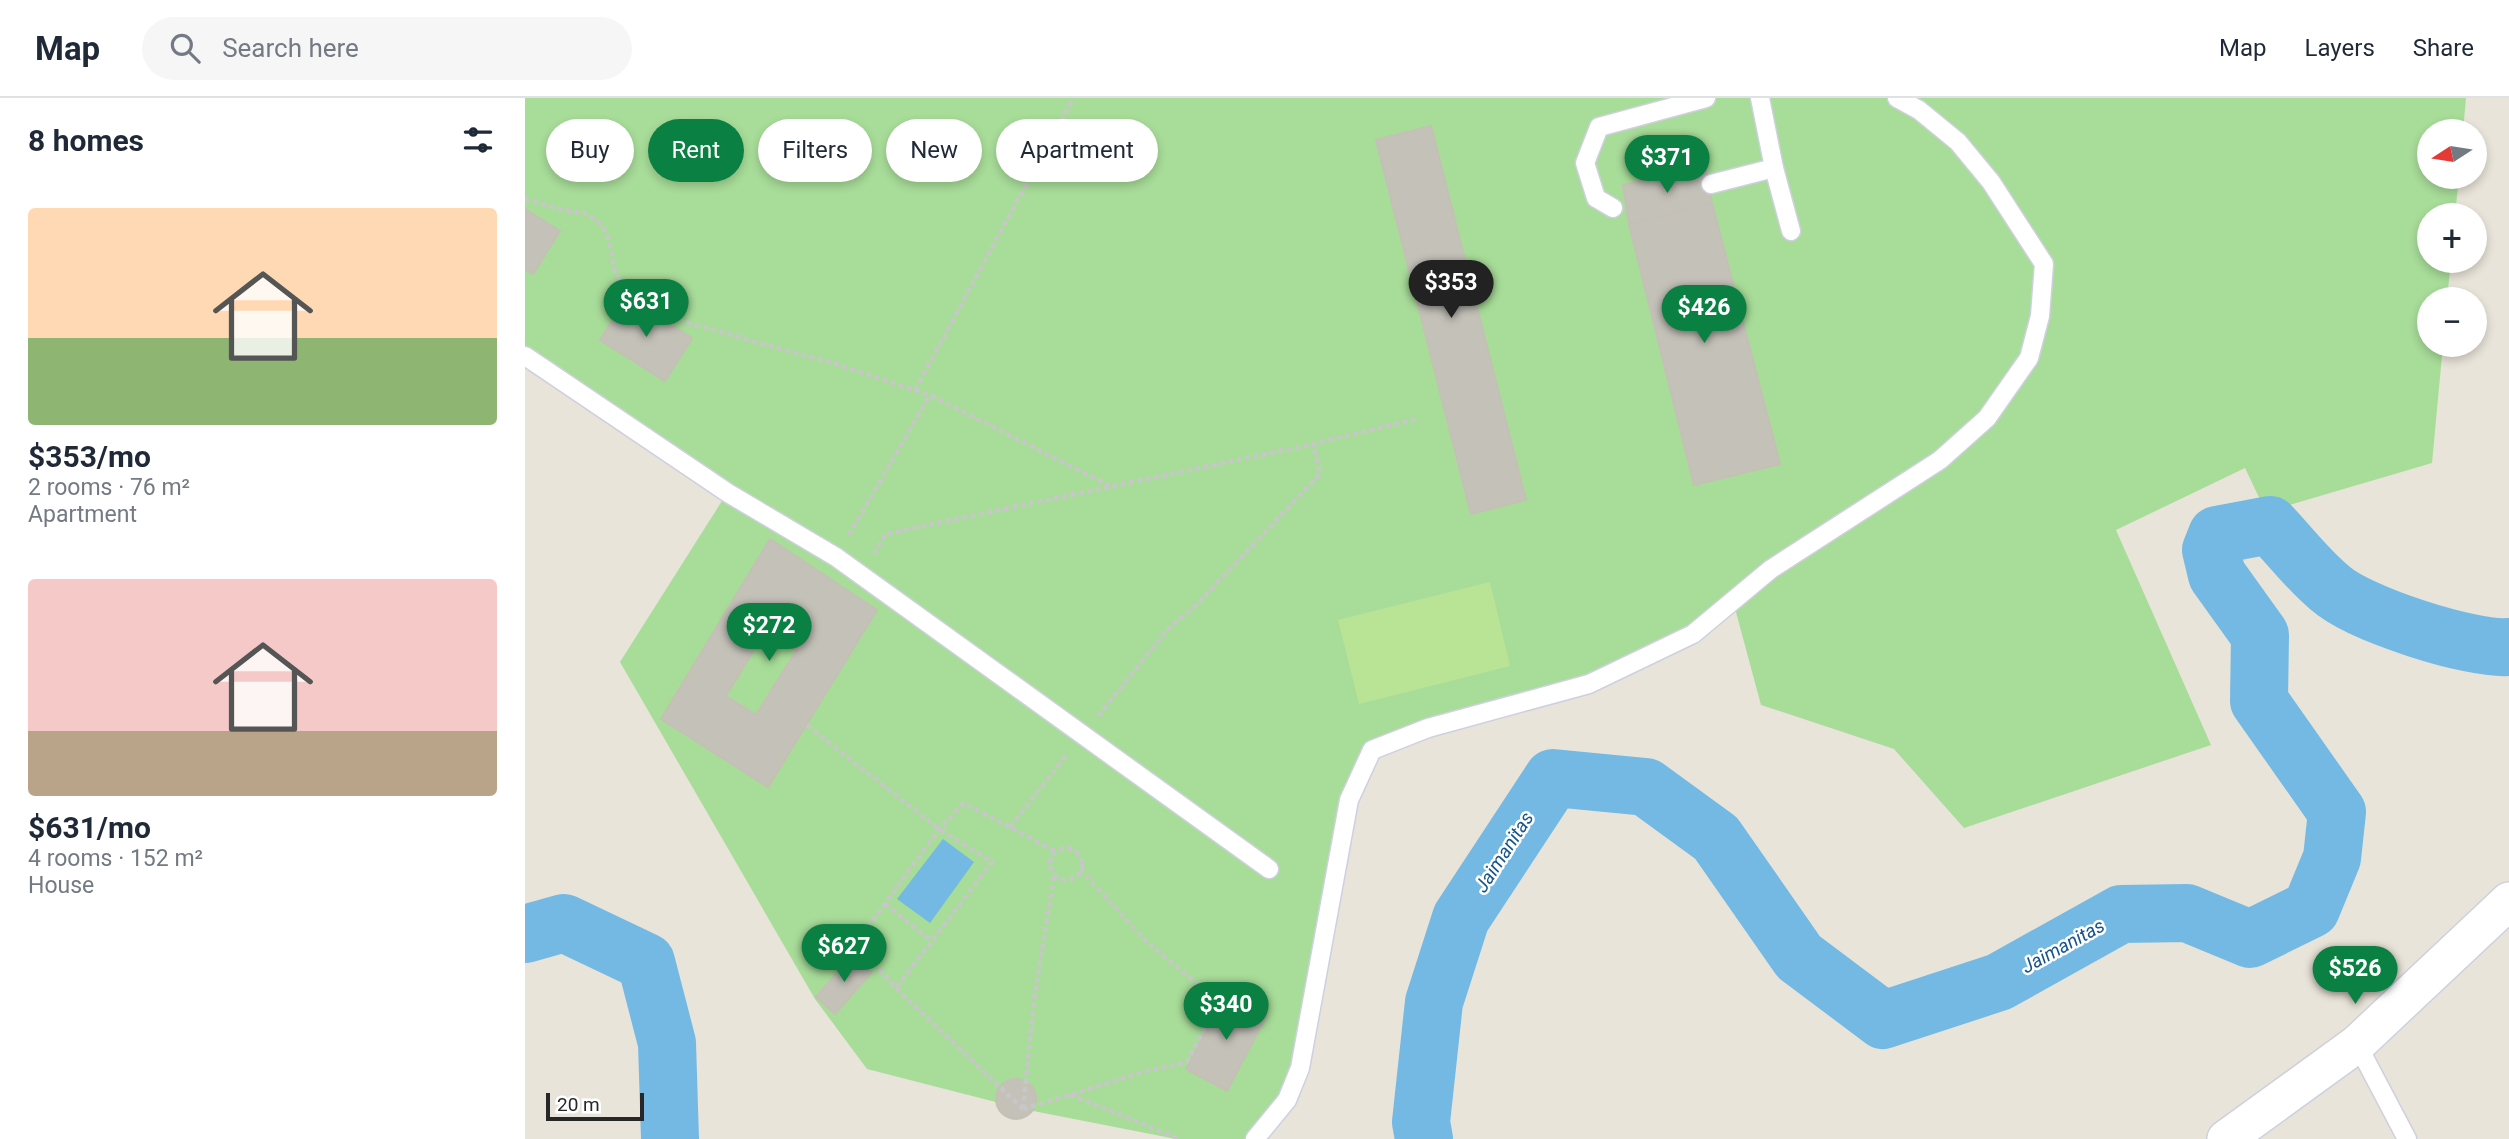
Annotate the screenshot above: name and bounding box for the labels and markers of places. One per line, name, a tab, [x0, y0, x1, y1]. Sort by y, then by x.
pin: $371	[1626, 136, 1708, 195]
pin: $353	[1410, 260, 1492, 320]
pin: $631	[605, 280, 687, 339]
pin: $426	[1663, 286, 1745, 345]
pin: $272	[728, 603, 810, 663]
pin: $627	[803, 924, 885, 984]
pin: $526	[2314, 946, 2396, 1006]
pin: $340	[1185, 982, 1267, 1042]

